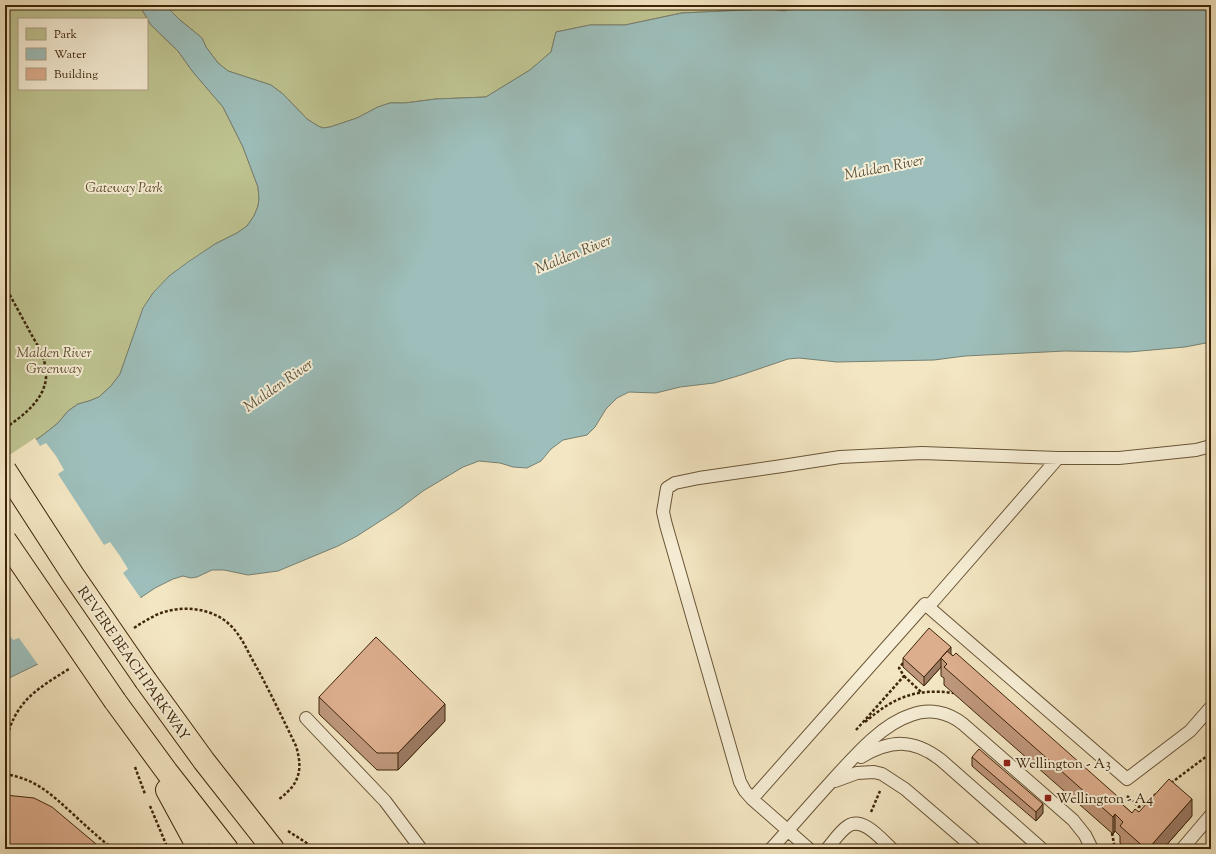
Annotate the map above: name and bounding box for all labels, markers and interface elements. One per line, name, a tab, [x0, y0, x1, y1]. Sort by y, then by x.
legend	[18, 18, 148, 90]
text: Park	[54, 26, 77, 44]
text: Water	[54, 46, 87, 64]
text: Building	[54, 66, 98, 84]
water label: Malden River	[843, 150, 927, 186]
park label: Gateway Park	[85, 179, 164, 199]
water label: Malden River	[532, 230, 616, 280]
park label: Malden River Greenway	[16, 344, 92, 380]
water label: Malden River	[240, 354, 319, 418]
street label: REVERE BEACH PARKWAY	[71, 583, 193, 745]
place label: Wellington - A3	[1015, 755, 1111, 775]
marker: Wellington - A3	[1002, 758, 1012, 768]
place label: Wellington - A4	[1056, 790, 1153, 810]
marker: Wellington - A4	[1043, 793, 1053, 803]

